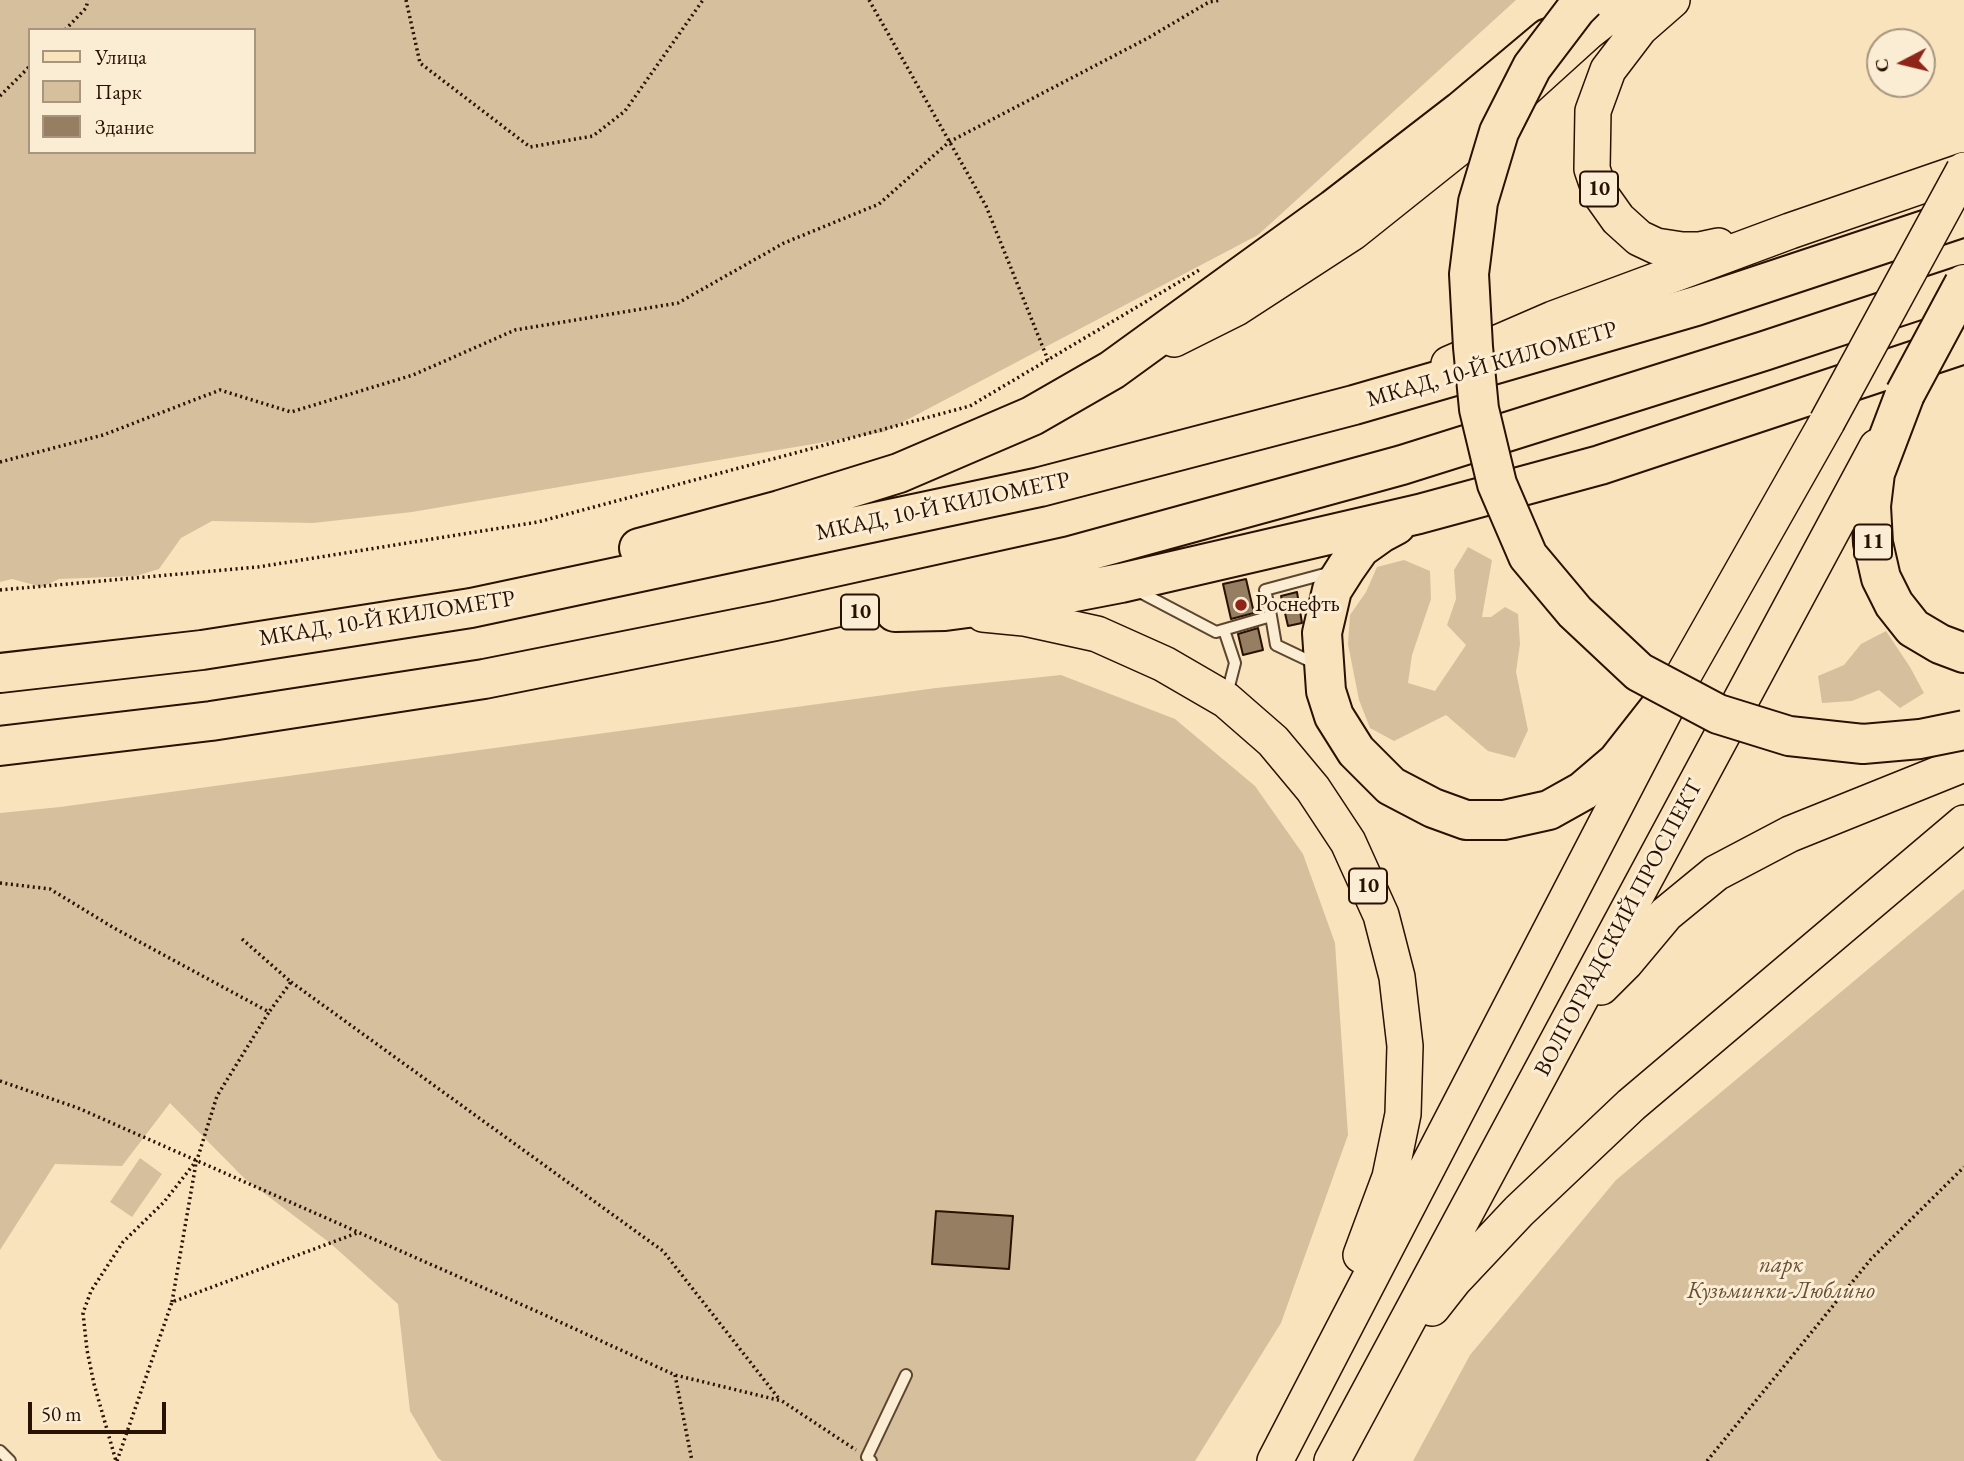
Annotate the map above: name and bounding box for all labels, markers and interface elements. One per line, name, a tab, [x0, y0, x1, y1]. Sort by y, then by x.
legend	[28, 28, 256, 154]
north arrow	[1866, 28, 1936, 98]
text: Улица	[95, 43, 147, 70]
text: С	[1868, 57, 1895, 74]
text: Парк	[95, 78, 142, 105]
text: Здание	[95, 113, 154, 140]
road number: 10	[1580, 172, 1618, 206]
street label: МКАД, 10-Й КИЛОМЕТР	[1364, 316, 1620, 414]
street label: МКАД, 10-Й КИЛОМЕТР	[814, 467, 1072, 547]
road number: 11	[1854, 524, 1892, 560]
street label: МКАД, 10-Й КИЛОМЕТР	[257, 585, 517, 653]
place label: Роснефть	[1255, 591, 1340, 619]
road number: 10	[841, 594, 879, 630]
marker: Роснефть	[1233, 597, 1249, 613]
street label: ВОЛГОГРАДСКИЙ ПРОСПЕКТ	[1529, 775, 1709, 1081]
road number: 10	[1349, 868, 1387, 903]
park label: парк Кузьминки-Люблино	[1687, 1252, 1875, 1306]
scale bar	[32, 1388, 170, 1432]
text: 50 m	[41, 1400, 82, 1427]

